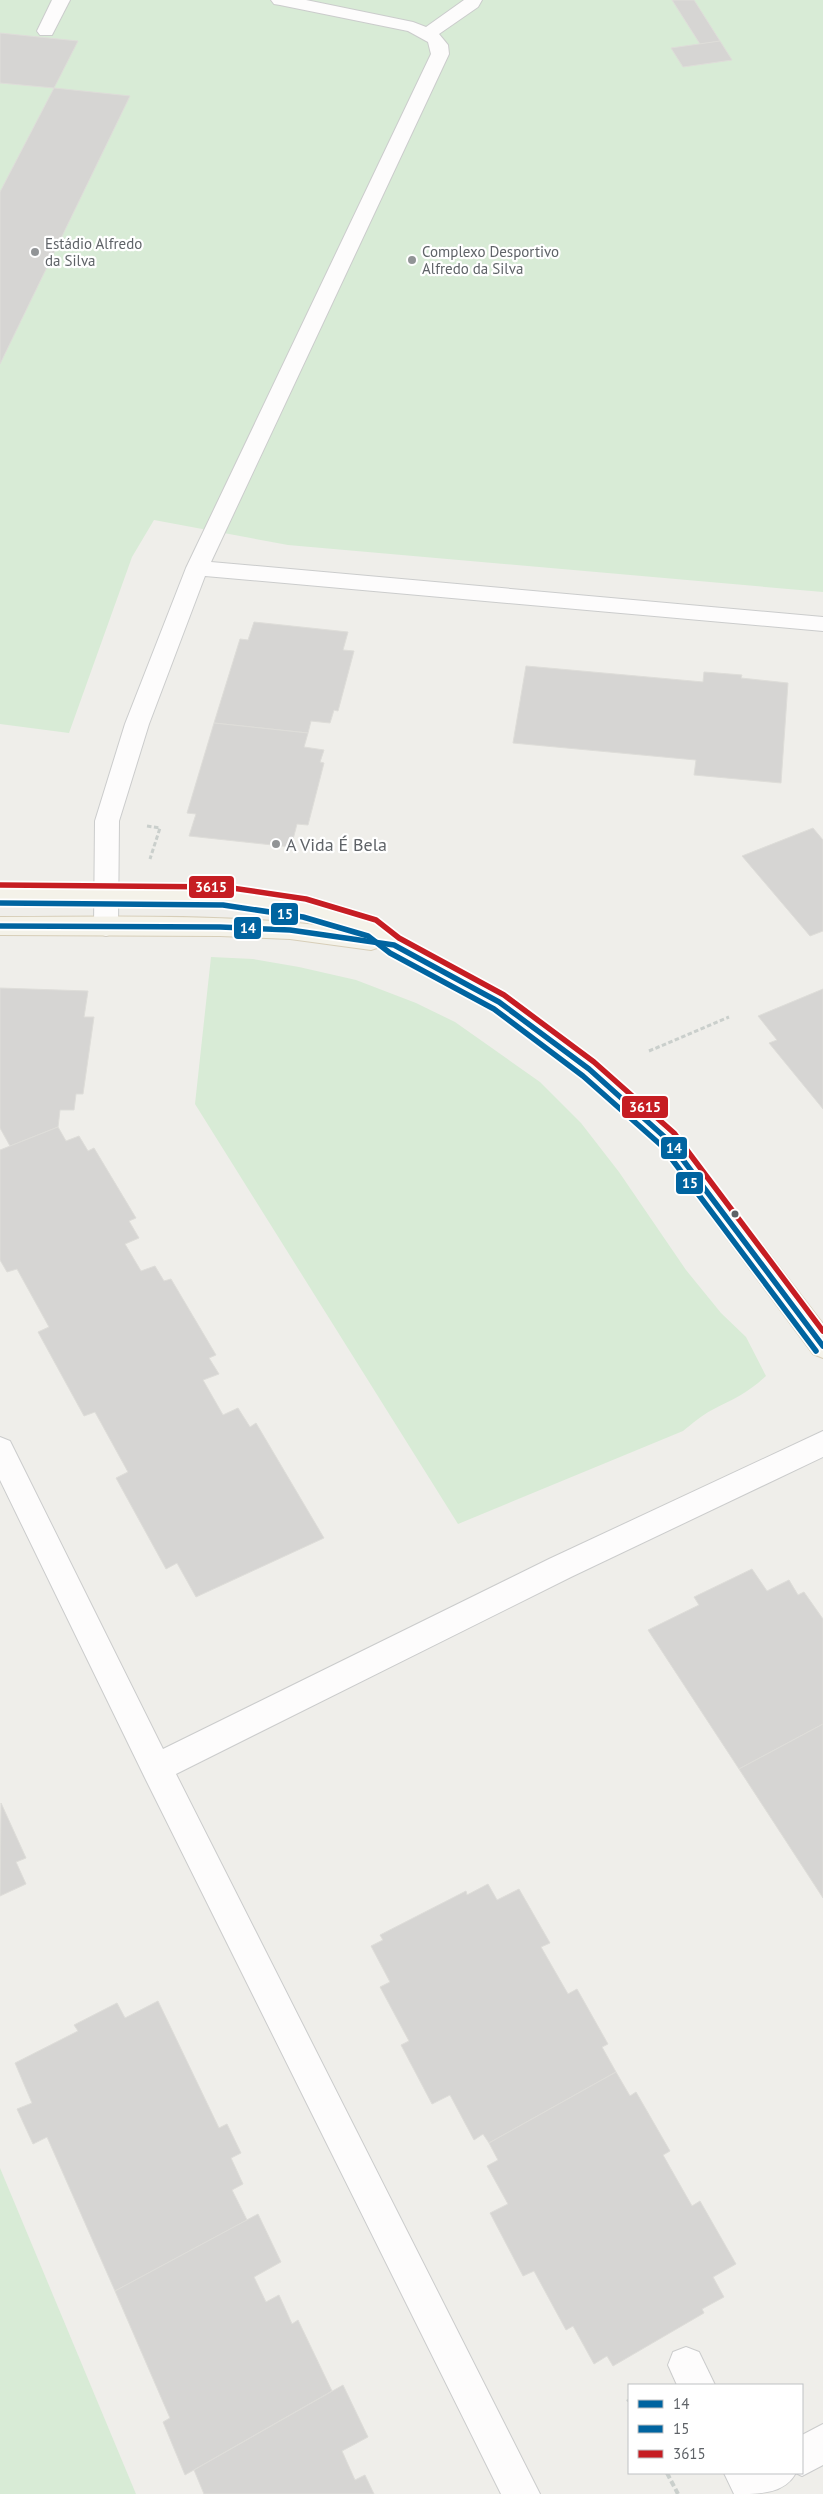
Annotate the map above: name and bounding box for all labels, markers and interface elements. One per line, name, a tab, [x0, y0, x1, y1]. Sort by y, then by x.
place label: Estádio Alfredo da Silva	[45, 234, 142, 270]
place label: Complexo Desportivo Alfredo da Silva	[422, 242, 559, 278]
marker: Estádio Alfredo da Silva	[29, 246, 41, 258]
marker: Complexo Desportivo Alfredo da Silva	[406, 254, 418, 266]
place label: A Vida É Bela	[286, 833, 387, 856]
marker: A Vida É Bela	[270, 838, 282, 850]
line badge: 3615	[188, 875, 235, 899]
text: 3615	[195, 878, 227, 896]
line badge: 15	[270, 902, 299, 926]
text: 15	[277, 905, 293, 923]
line badge: 14	[233, 916, 262, 940]
text: 14	[240, 919, 256, 937]
line badge: 3615	[621, 1095, 669, 1119]
text: 3615	[629, 1098, 661, 1116]
line badge: 14	[660, 1136, 688, 1160]
text: 14	[666, 1139, 682, 1157]
line badge: 15	[675, 1171, 704, 1195]
text: 15	[682, 1174, 698, 1192]
unlabelled marker	[730, 1209, 740, 1219]
legend	[628, 2384, 803, 2474]
text: 14	[673, 2394, 689, 2413]
text: 15	[673, 2419, 689, 2438]
text: 3615	[673, 2444, 706, 2463]

